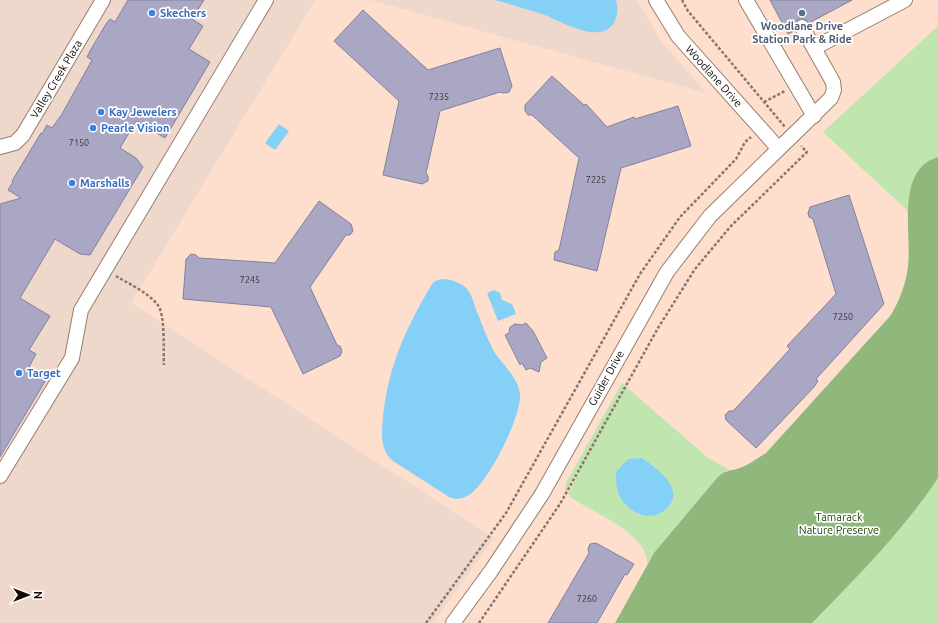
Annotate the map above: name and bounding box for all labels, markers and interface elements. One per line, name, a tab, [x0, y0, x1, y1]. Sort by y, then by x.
place label: Skechers	[160, 7, 206, 19]
marker: Skechers	[147, 8, 157, 18]
marker: Woodlane Drive Station Park & Ride	[797, 8, 807, 18]
place label: Woodlane Drive Station Park & Ride	[752, 20, 852, 45]
street label: Valley Creek Plaza	[28, 38, 84, 120]
street label: Woodlane Drive	[683, 43, 745, 109]
house number: 7235	[429, 92, 449, 102]
place label: Kay Jewelers	[109, 106, 177, 118]
marker: Kay Jewelers	[96, 107, 106, 117]
place label: Pearle Vision	[101, 122, 169, 134]
marker: Pearle Vision	[88, 123, 98, 133]
house number: 7150	[69, 138, 89, 148]
house number: 7225	[586, 175, 606, 185]
place label: Marshalls	[80, 177, 130, 189]
marker: Marshalls	[67, 178, 77, 188]
house number: 7245	[240, 275, 260, 285]
house number: 7250	[833, 312, 853, 322]
street label: Guider Drive	[586, 348, 626, 408]
place label: Target	[27, 367, 61, 379]
marker: Target	[14, 368, 24, 378]
park label: Tamarack Nature Preserve	[799, 511, 879, 536]
north arrow	[8, 575, 48, 615]
text: N	[32, 591, 44, 599]
house number: 7260	[577, 594, 597, 604]

